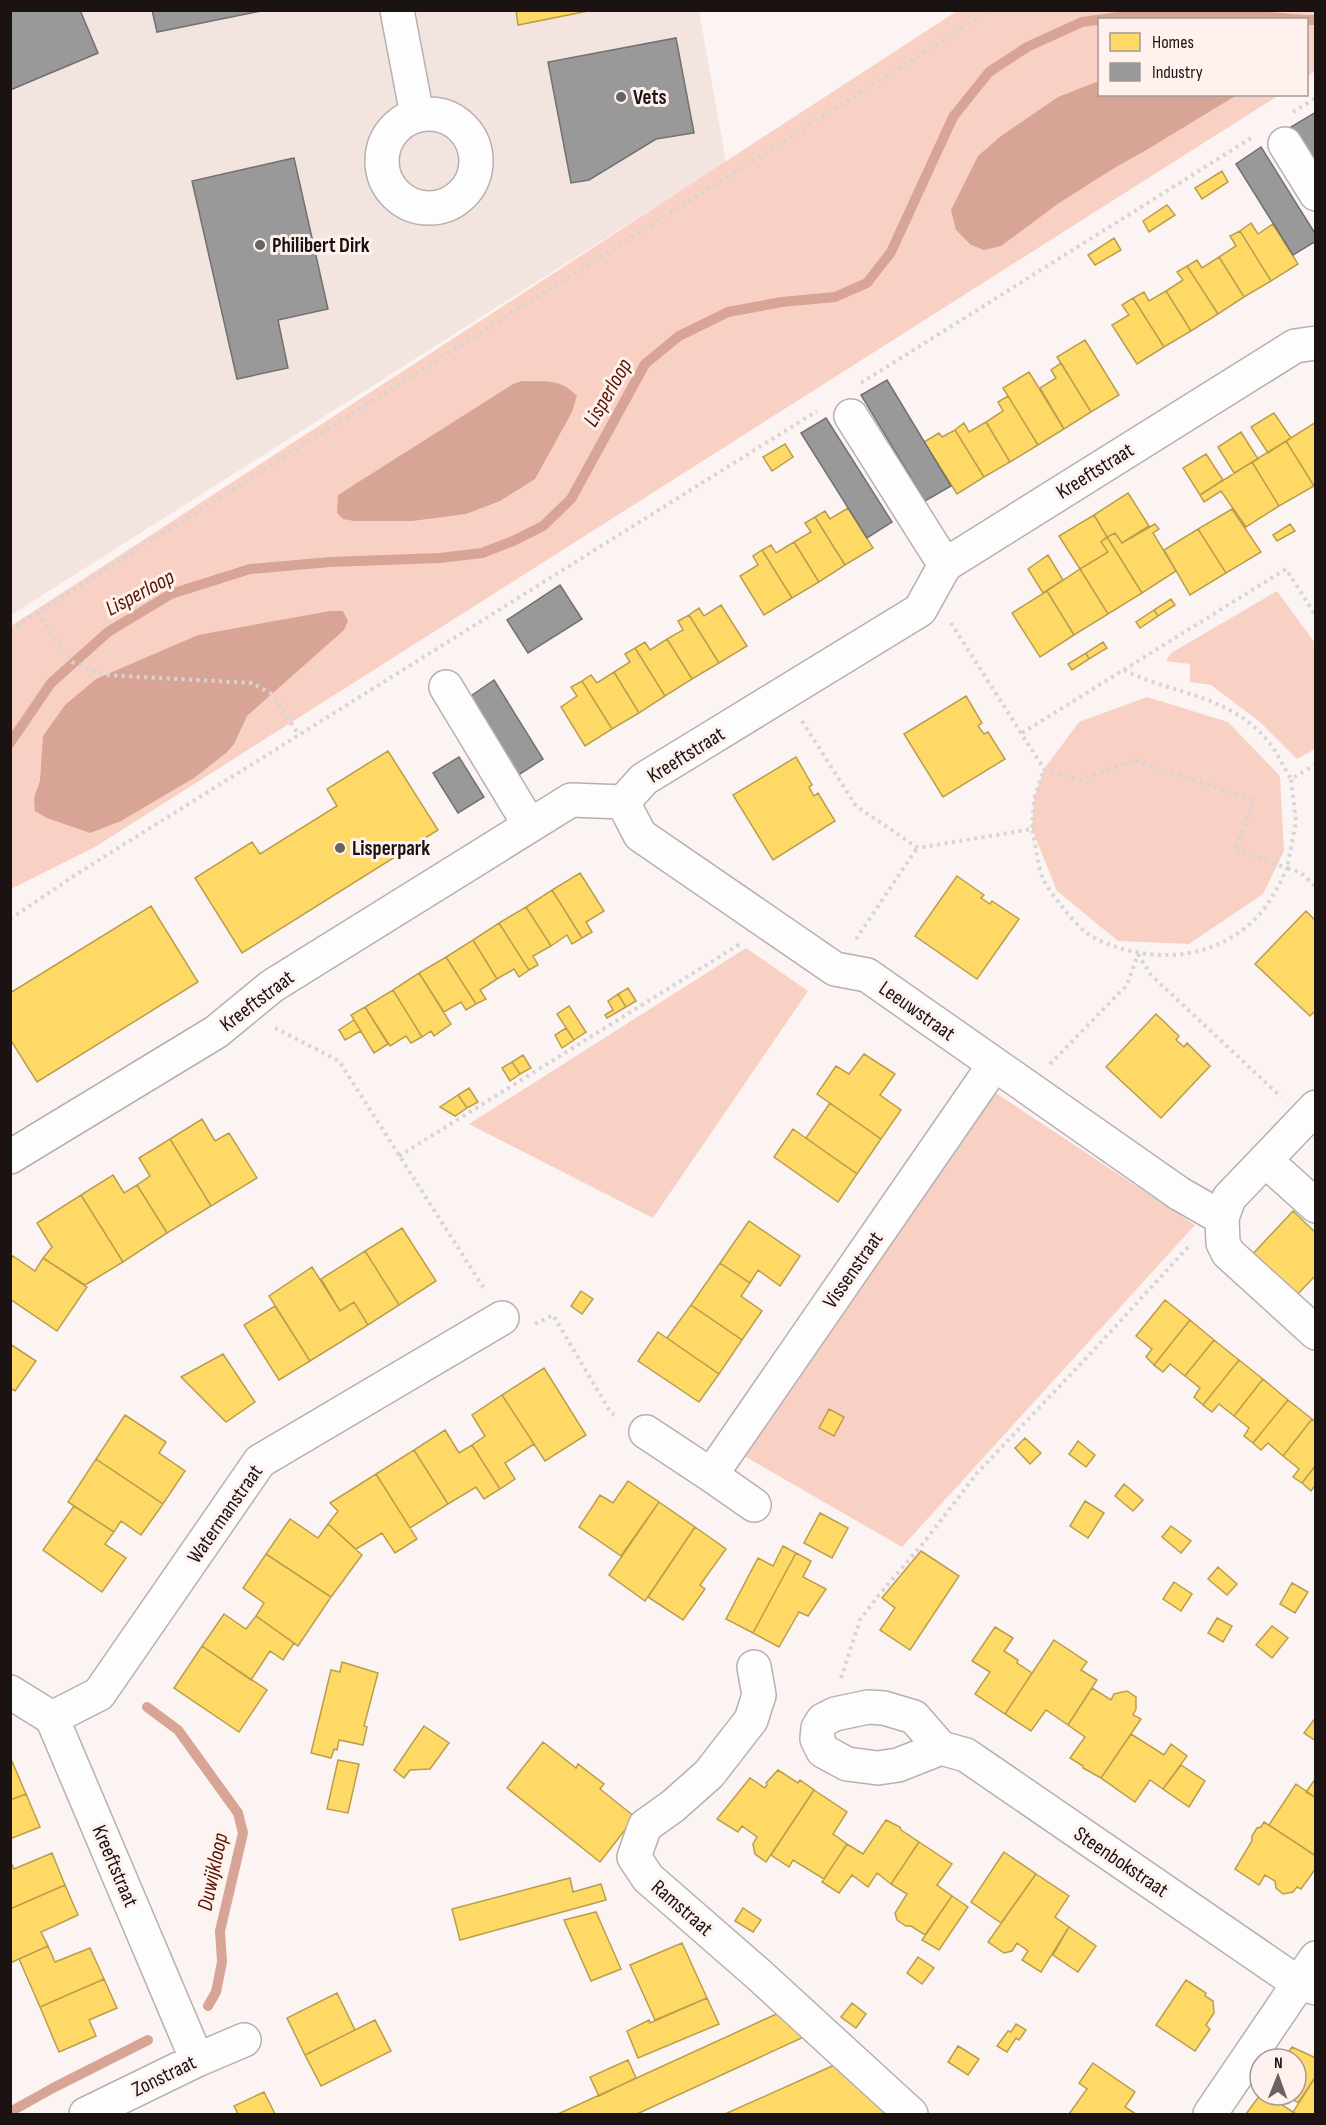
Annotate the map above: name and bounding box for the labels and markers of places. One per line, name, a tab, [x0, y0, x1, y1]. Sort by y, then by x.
place label: Vets	[633, 85, 666, 110]
marker: Vets	[614, 90, 628, 104]
place label: Philibert Dirk	[272, 233, 370, 258]
marker: Philibert Dirk	[253, 238, 267, 252]
place label: Lisperpark	[352, 836, 430, 861]
marker: Lisperpark	[333, 841, 347, 855]

